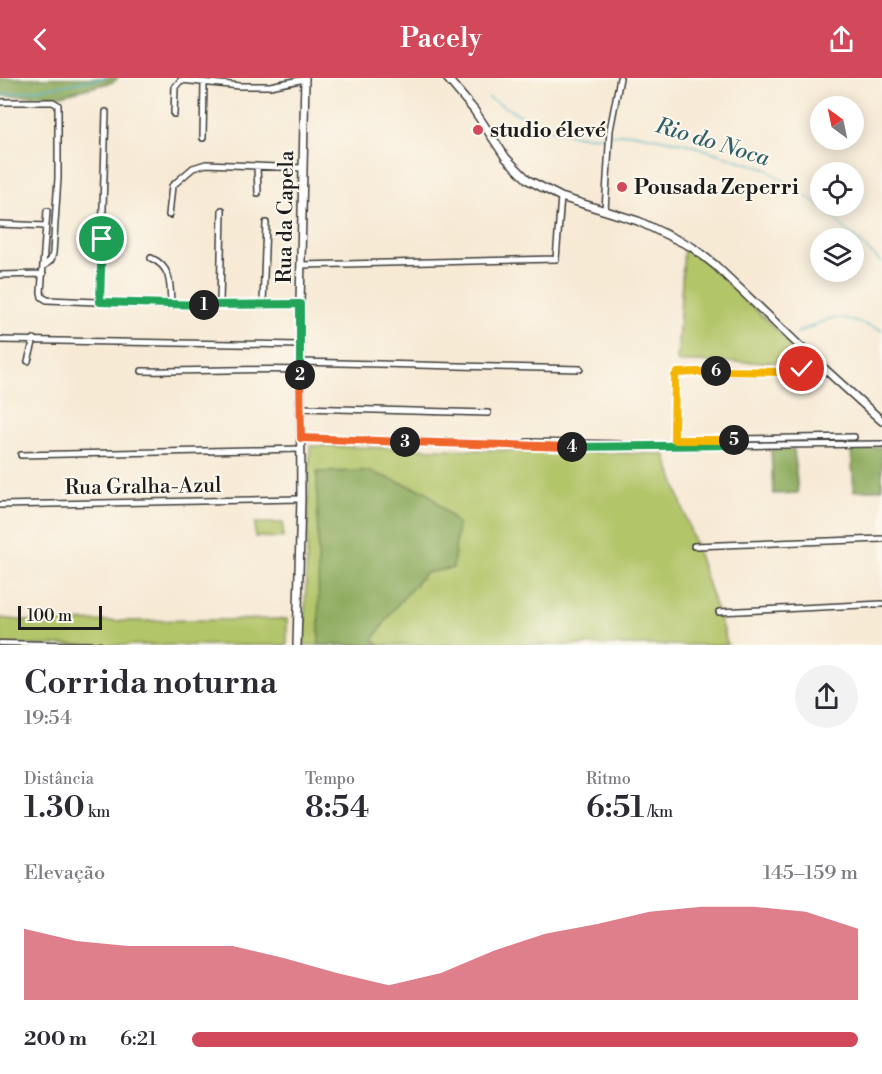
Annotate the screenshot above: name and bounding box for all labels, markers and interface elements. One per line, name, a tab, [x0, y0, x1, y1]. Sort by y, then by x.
text: Pacely	[400, 22, 482, 56]
icon: back	[24, 23, 57, 56]
icon: share	[825, 23, 858, 56]
north arrow	[810, 96, 864, 150]
map controls	[810, 96, 864, 282]
water label: Rio do Noca	[652, 112, 773, 173]
place label: studio élevé	[490, 118, 606, 144]
marker: studio élevé	[471, 123, 485, 137]
street label: Rua da Capela	[272, 150, 300, 284]
button: locate	[810, 162, 864, 216]
place label: Pousada Zeperri	[634, 175, 799, 201]
marker: Pousada Zeperri	[615, 180, 629, 194]
pin	[76, 213, 127, 264]
icon: arrive	[85, 222, 118, 255]
button: layers	[810, 228, 864, 282]
pin: 1	[189, 290, 219, 320]
text: 1	[200, 295, 208, 315]
pin	[776, 343, 827, 394]
icon: check	[785, 352, 818, 385]
pin: 6	[701, 356, 731, 386]
pin: 2	[285, 360, 315, 390]
text: 6	[711, 361, 721, 381]
text: 2	[295, 365, 305, 385]
pin: 5	[719, 425, 749, 455]
pin: 3	[390, 427, 420, 457]
text: 5	[729, 430, 739, 450]
text: 3	[400, 432, 410, 452]
pin: 4	[557, 432, 587, 462]
text: 4	[567, 437, 577, 457]
street label: Rua Gralha-Azul	[64, 473, 222, 501]
scale bar	[18, 603, 102, 630]
text: 100 m	[27, 606, 72, 626]
text: Corrida noturna	[24, 663, 277, 704]
button: share	[795, 665, 858, 728]
text: 19:54	[24, 706, 72, 731]
text: Distância	[24, 769, 94, 789]
text: Tempo	[305, 769, 355, 789]
text: Ritmo	[586, 769, 631, 789]
text: 1.30	[24, 789, 85, 827]
text: 8:54	[305, 789, 369, 827]
text: 6:51	[586, 789, 644, 827]
text: km	[85, 802, 110, 822]
text: /km	[644, 802, 673, 822]
text: Elevação	[24, 861, 105, 886]
text: 145–159 m	[763, 861, 858, 886]
text: 200 m	[24, 1027, 87, 1052]
text: 6:21	[120, 1027, 157, 1052]

